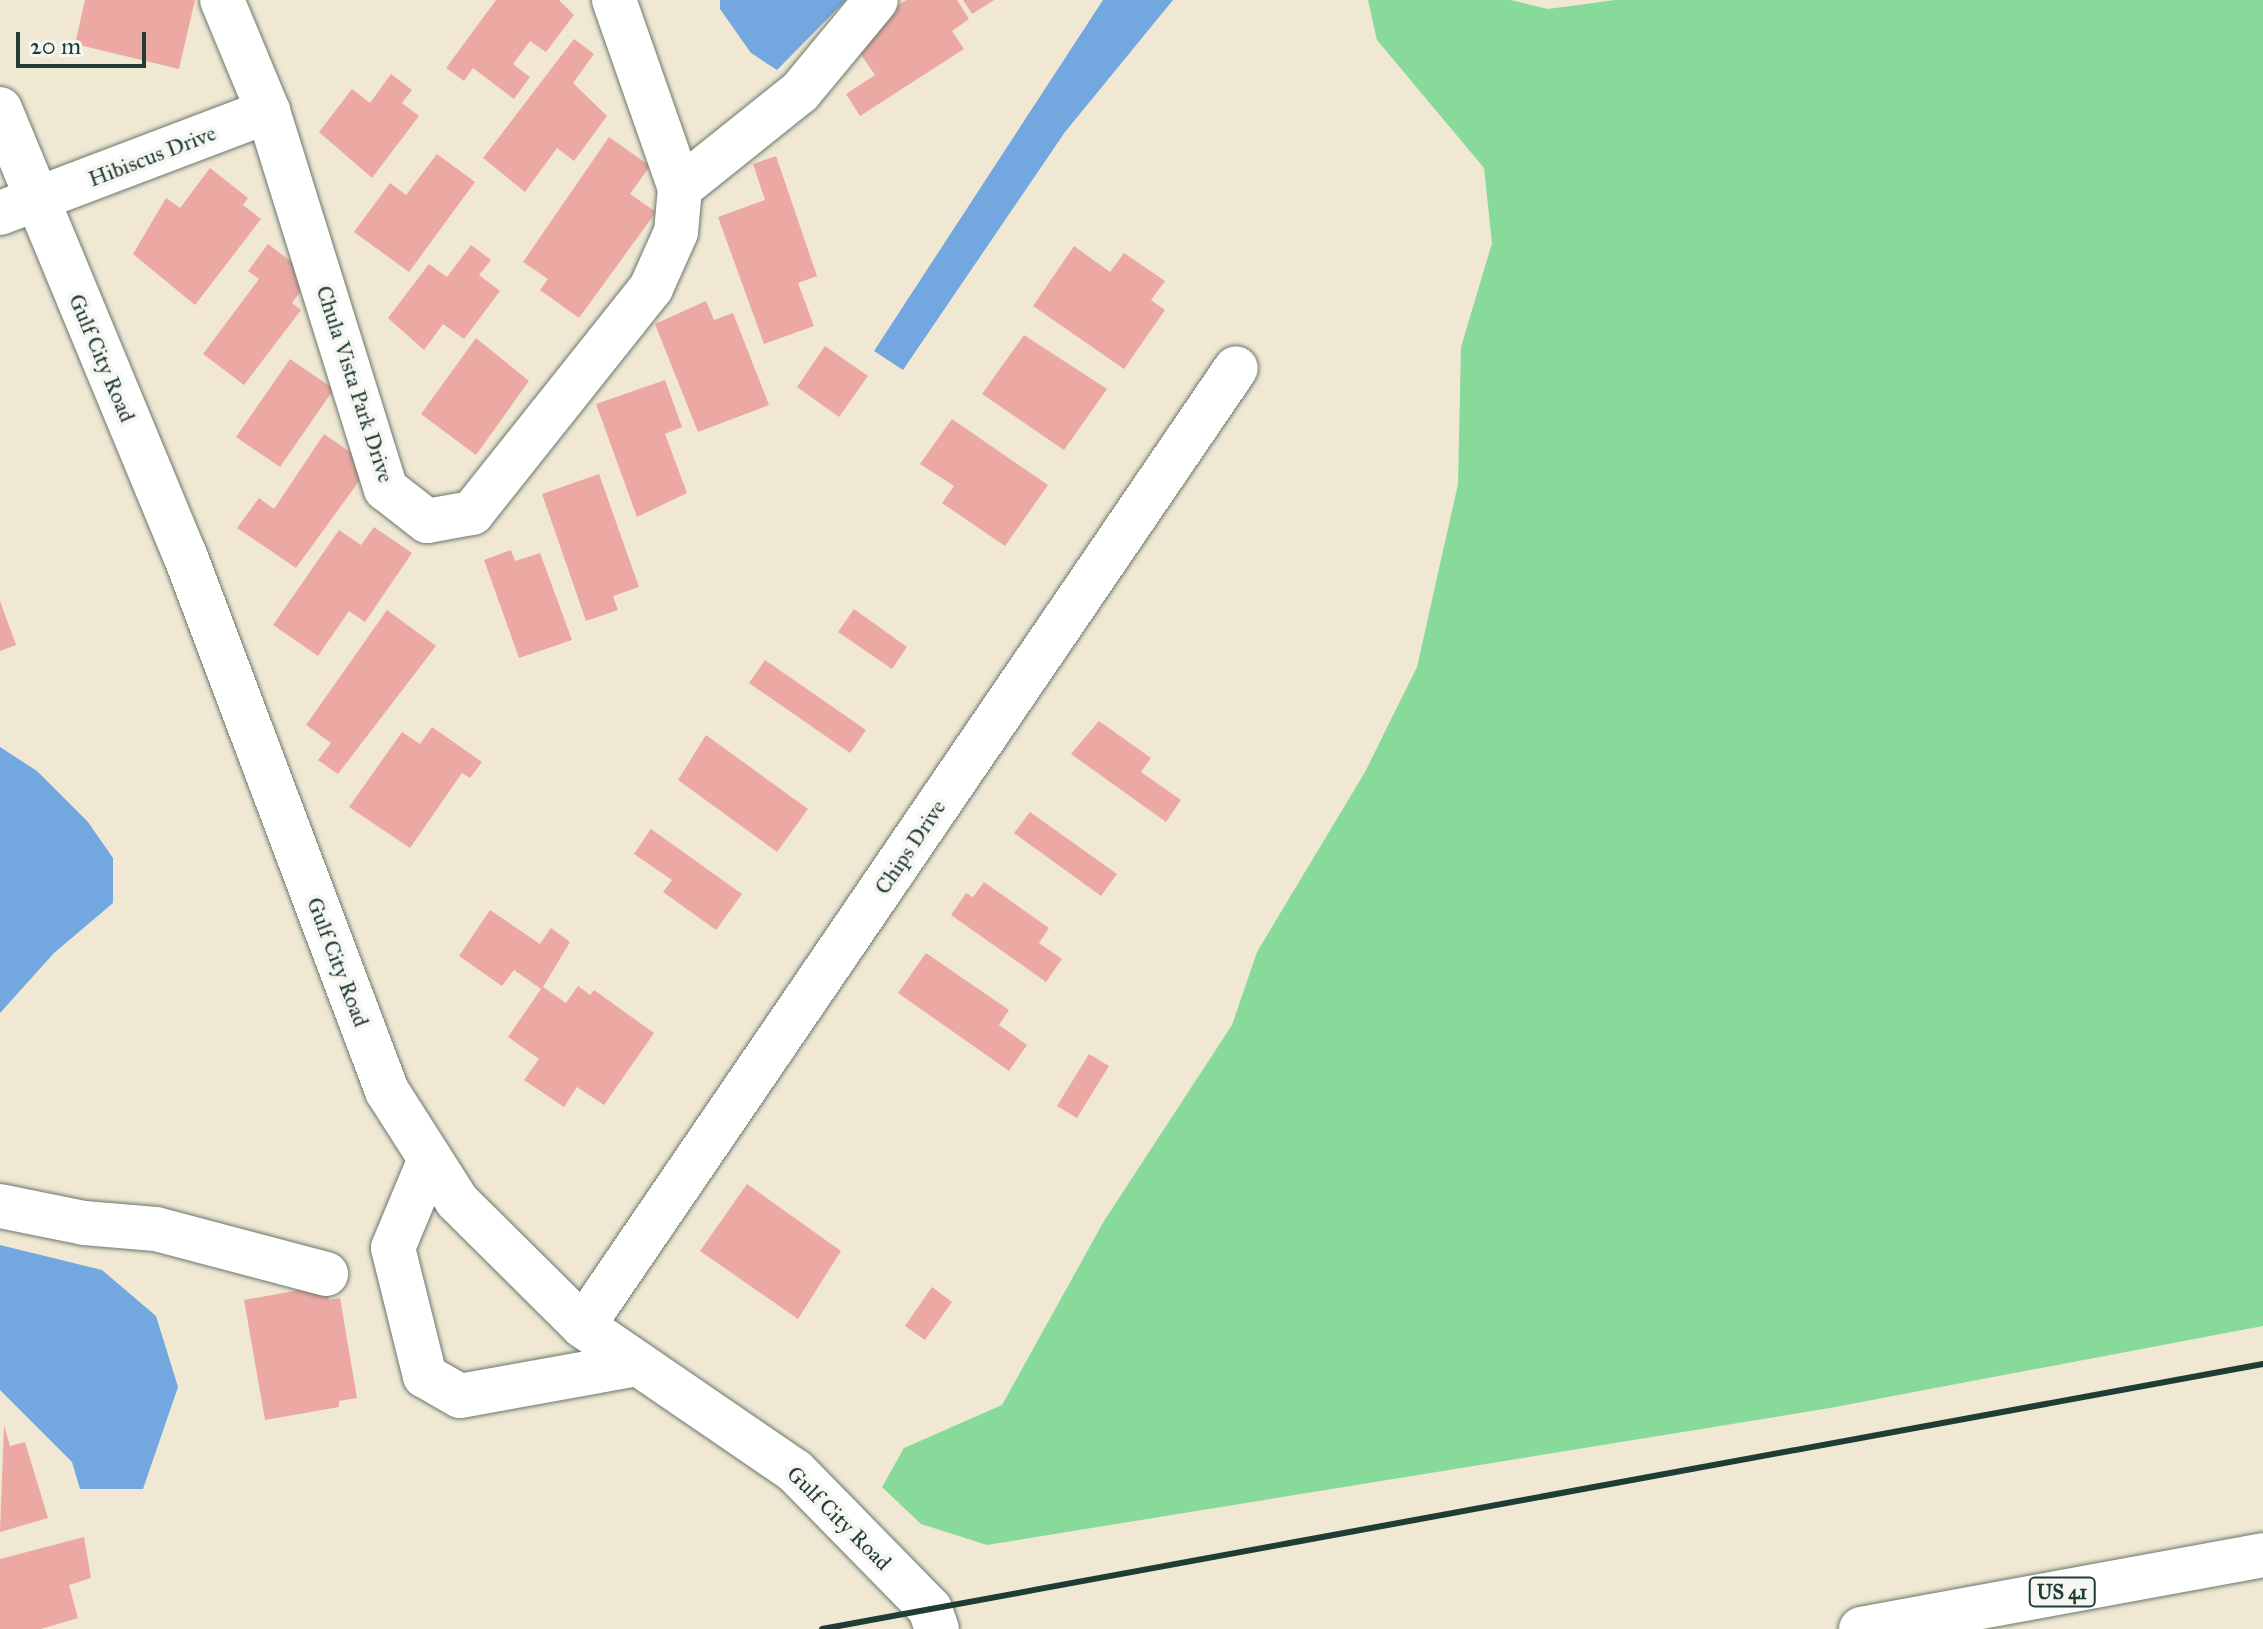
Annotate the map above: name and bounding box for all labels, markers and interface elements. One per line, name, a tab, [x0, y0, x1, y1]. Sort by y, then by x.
scale bar	[20, 16, 150, 66]
text: 20 m	[30, 31, 81, 61]
street label: Hibiscus Drive	[85, 120, 219, 192]
street label: Chula Vista Park Drive	[311, 282, 399, 486]
street label: Gulf City Road	[63, 290, 141, 426]
street label: Chips Drive	[869, 795, 951, 899]
street label: Gulf City Road	[301, 894, 375, 1030]
street label: Gulf City Road	[781, 1460, 897, 1576]
road number: US 41	[2028, 1576, 2096, 1608]

